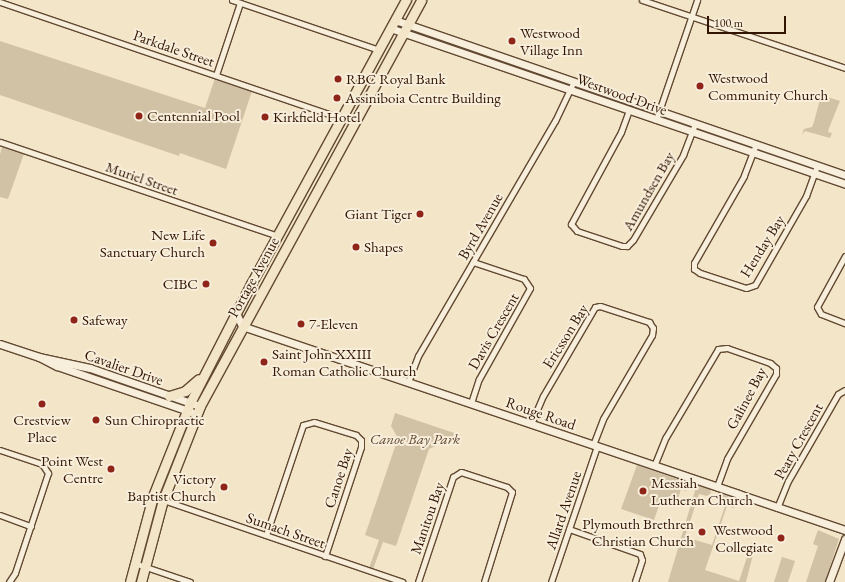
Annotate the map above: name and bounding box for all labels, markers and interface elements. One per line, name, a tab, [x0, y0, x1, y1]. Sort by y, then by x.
scale bar	[709, 8, 788, 34]
text: 100 m	[714, 15, 743, 31]
place label: Westwood Village Inn	[520, 23, 583, 58]
street label: Parkdale Street	[131, 26, 217, 70]
marker: Westwood Village Inn	[507, 36, 517, 46]
place label: Westwood Community Church	[708, 68, 828, 103]
street label: Westwood Drive	[574, 69, 670, 119]
place label: RBC Royal Bank	[346, 70, 446, 88]
marker: RBC Royal Bank	[333, 74, 343, 84]
marker: Westwood Community Church	[695, 81, 705, 91]
place label: Assiniboia Centre Building	[345, 89, 501, 107]
marker: Assiniboia Centre Building	[332, 93, 342, 103]
place label: Centennial Pool	[147, 107, 240, 125]
place label: Kirkfield Hotel	[273, 108, 360, 126]
marker: Centennial Pool	[134, 111, 144, 121]
marker: Kirkfield Hotel	[260, 112, 270, 122]
street label: Amundsen Bay	[618, 148, 678, 234]
street label: Muriel Street	[103, 157, 181, 199]
street label: Byrd Avenue	[454, 189, 506, 263]
place label: Giant Tiger	[345, 205, 412, 223]
marker: Giant Tiger	[415, 209, 425, 219]
street label: Henday Bay	[736, 211, 788, 281]
place label: New Life Sanctuary Church	[100, 225, 205, 260]
street label: Portage Avenue	[224, 234, 282, 320]
marker: New Life Sanctuary Church	[208, 238, 218, 248]
place label: Shapes	[364, 238, 403, 256]
marker: Shapes	[351, 242, 361, 252]
place label: CIBC	[163, 275, 198, 293]
marker: CIBC	[201, 279, 211, 289]
street label: Davis Crescent	[464, 289, 522, 373]
street label: Ericsson Bay	[538, 300, 592, 372]
place label: Safeway	[82, 311, 128, 329]
marker: Safeway	[69, 315, 79, 325]
place label: 7-Eleven	[309, 315, 358, 333]
marker: 7-Eleven	[296, 319, 306, 329]
place label: Saint John XXIII Roman Catholic Church	[272, 344, 416, 379]
street label: Cavalier Drive	[82, 345, 166, 389]
marker: Saint John XXIII Roman Catholic Church	[259, 357, 269, 367]
street label: Galinee Bay	[722, 364, 770, 432]
street label: Rouge Road	[504, 393, 578, 433]
marker: Crestview Place	[37, 399, 47, 409]
street label: Peary Crescent	[770, 400, 826, 482]
place label: Crestview Place	[13, 410, 71, 445]
place label: Sun Chiropractic	[105, 411, 205, 429]
marker: Sun Chiropractic	[90, 414, 102, 426]
park label: Canoe Bay Park	[370, 430, 460, 448]
street label: Canoe Bay	[320, 446, 356, 510]
place label: Point West Centre	[41, 451, 103, 486]
marker: Point West Centre	[106, 464, 116, 474]
street label: Allard Avenue	[541, 468, 585, 552]
place label: Victory Baptist Church	[127, 469, 216, 504]
place label: Messiah Lutheran Church	[651, 473, 753, 508]
street label: Manitou Bay	[406, 480, 448, 556]
marker: Victory Baptist Church	[219, 482, 229, 492]
marker: Messiah Lutheran Church	[638, 486, 648, 496]
street label: Sumach Street	[244, 508, 328, 552]
place label: Plymouth Brethren Christian Church	[582, 514, 694, 549]
place label: Westwood Collegiate	[713, 520, 773, 555]
marker: Plymouth Brethren Christian Church	[697, 527, 707, 537]
marker: Westwood Collegiate	[776, 533, 786, 543]

